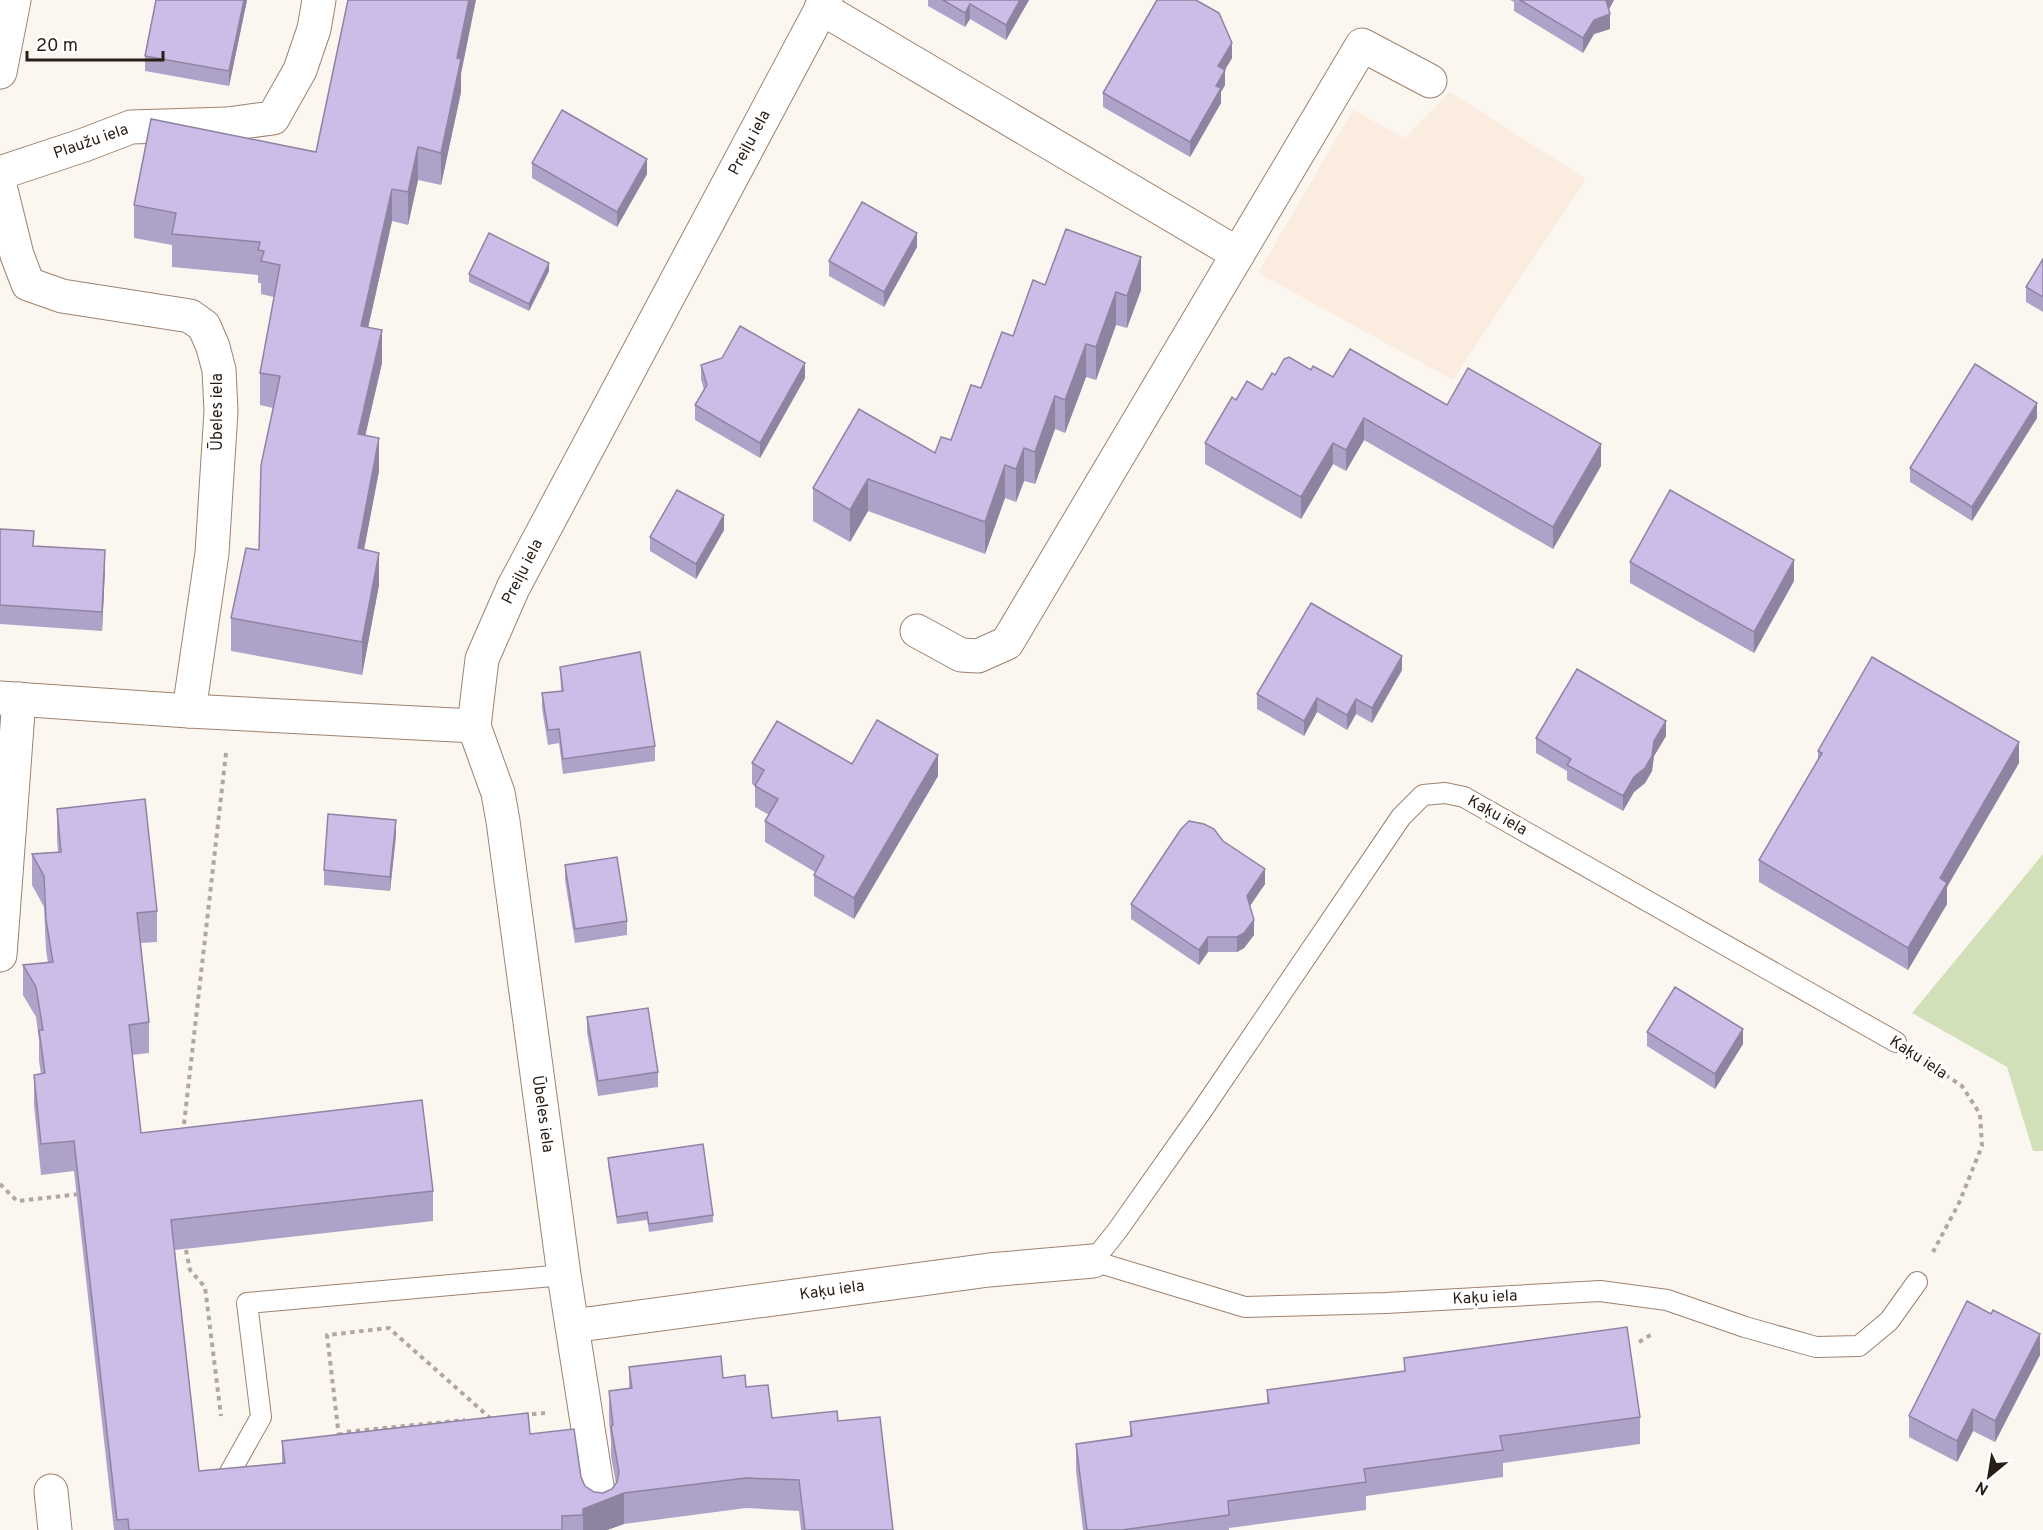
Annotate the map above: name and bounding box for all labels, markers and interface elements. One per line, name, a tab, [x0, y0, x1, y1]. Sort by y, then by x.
scale bar	[27, 24, 164, 62]
text: 20 m	[36, 35, 78, 58]
street label: Preiļu iela	[725, 107, 775, 179]
street label: Plaužu iela	[51, 120, 131, 164]
street label: Ūbeles iela	[206, 373, 228, 451]
street label: Preiļu iela	[498, 536, 548, 608]
street label: Kaķu iela	[1464, 791, 1530, 841]
street label: Kaķu iela	[1885, 1032, 1951, 1084]
street label: Ūbeles iela	[527, 1074, 559, 1154]
street label: Kaķu iela	[798, 1277, 866, 1305]
street label: Kaķu iela	[1452, 1286, 1518, 1310]
north arrow	[1959, 1446, 2019, 1506]
text: N	[1973, 1476, 1992, 1499]

